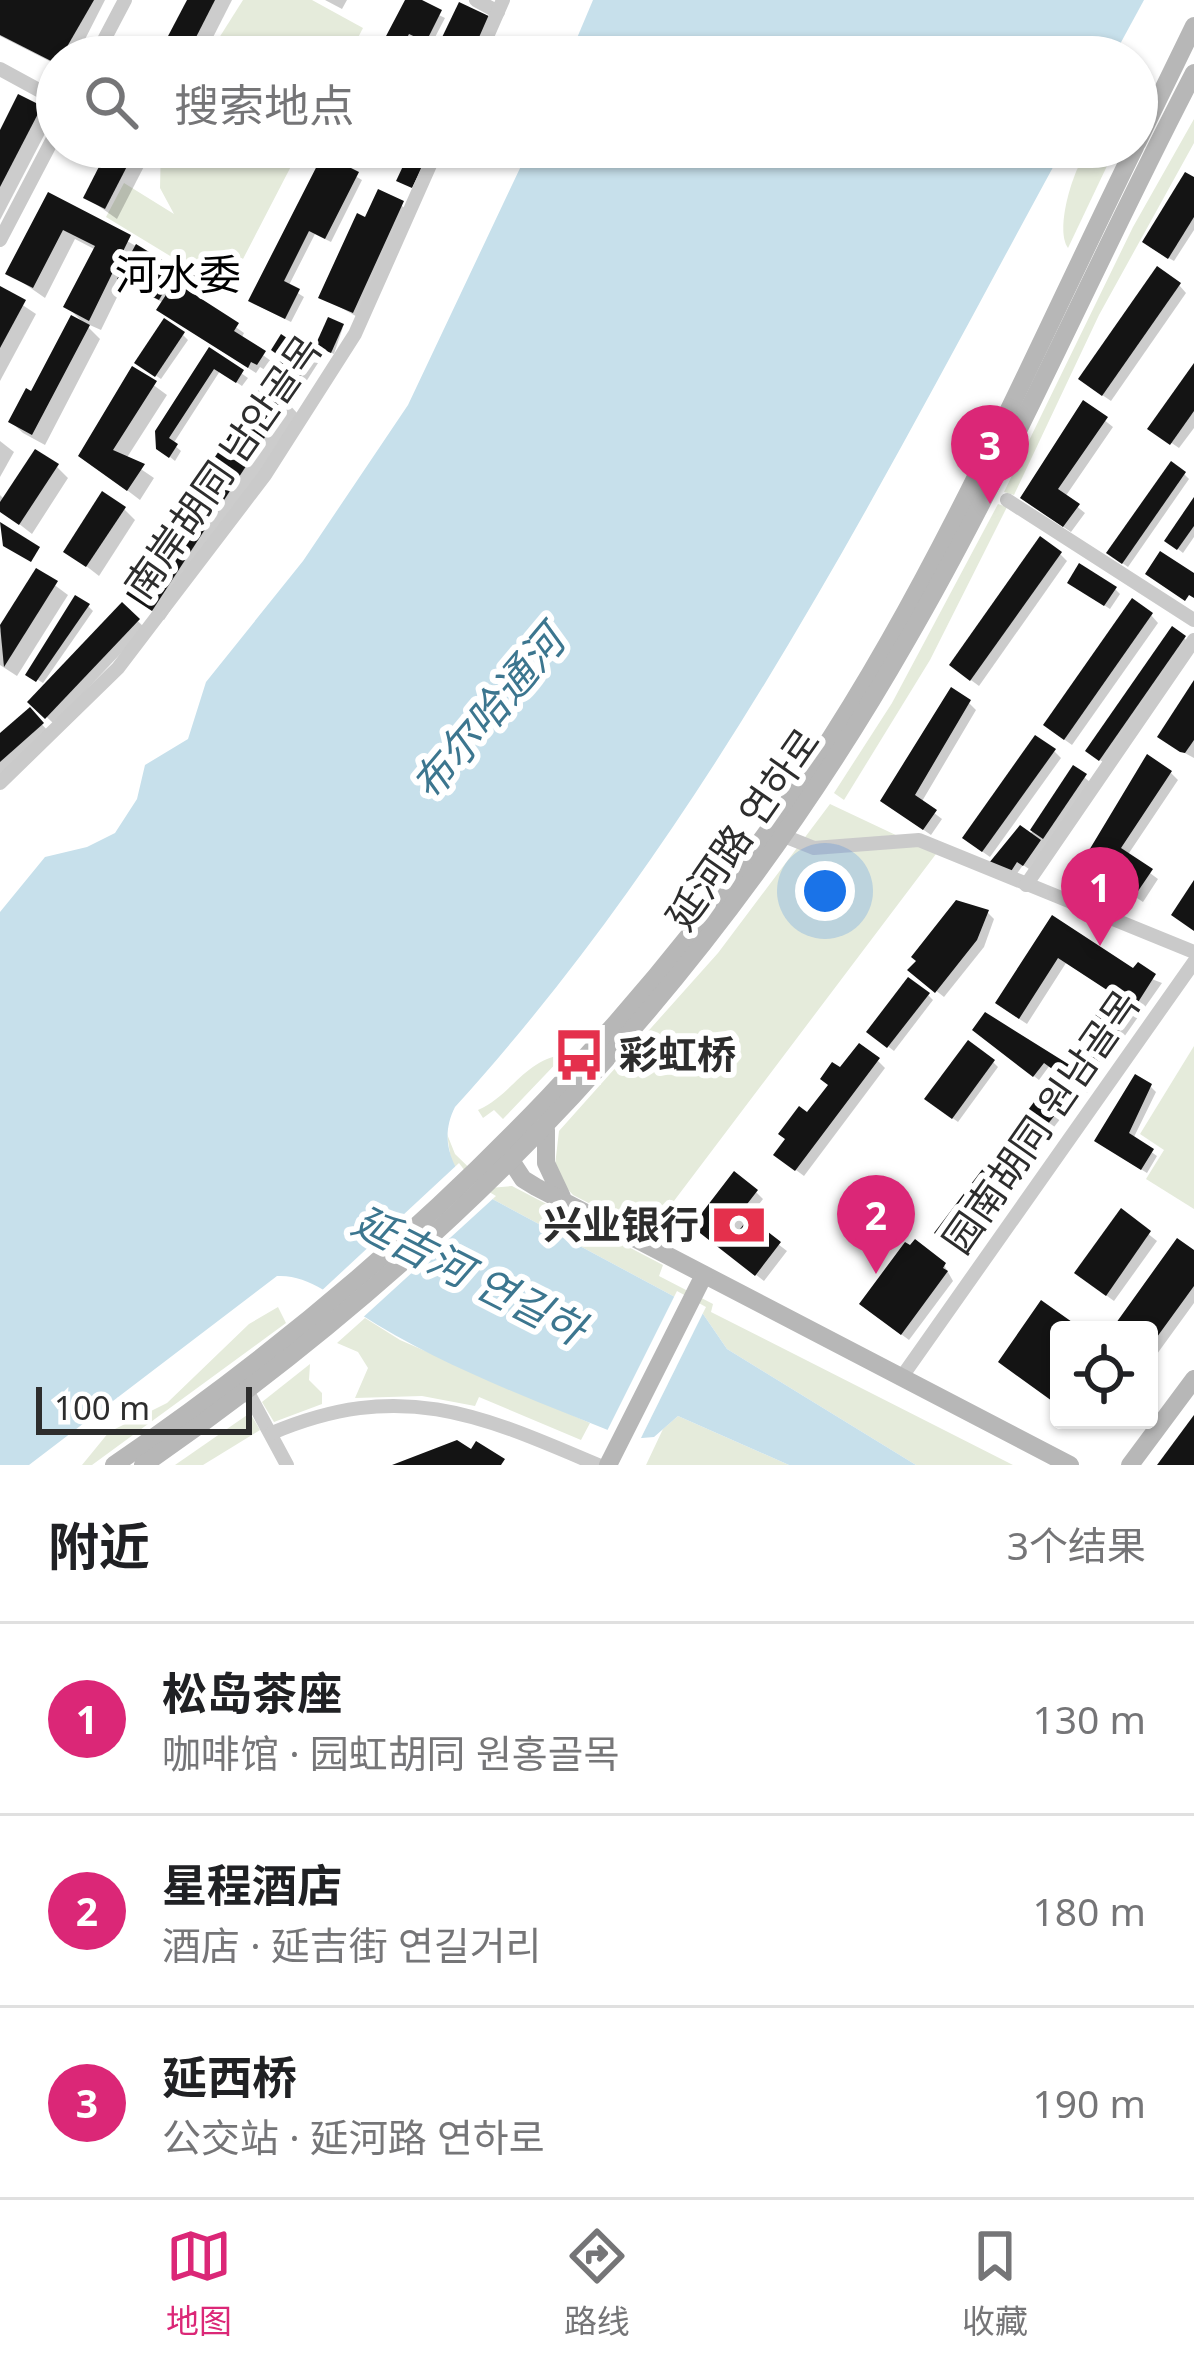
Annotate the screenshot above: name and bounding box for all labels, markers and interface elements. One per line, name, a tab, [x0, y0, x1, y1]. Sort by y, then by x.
search box	[36, 36, 1158, 168]
icon: search	[78, 69, 144, 135]
text: 搜索地点	[174, 74, 354, 135]
district label: 河水委	[115, 245, 241, 302]
street label: 南岸胡同 남안골목	[111, 324, 332, 608]
pin: 3	[951, 405, 1029, 504]
water label: 布尔哈通河	[398, 608, 581, 811]
street label: 延河路 연하로	[653, 717, 831, 940]
pin: 1	[1061, 847, 1139, 946]
your location	[795, 861, 855, 921]
street label: 园南胡同 원남골목	[929, 979, 1150, 1263]
bus stop icon: 彩虹桥	[550, 1026, 608, 1084]
place label: 彩虹桥	[619, 1027, 736, 1080]
pin: 2	[837, 1175, 915, 1274]
water label: 延吉河 연길하	[344, 1191, 599, 1358]
bank icon: 兴业银行	[710, 1196, 768, 1254]
place label: 兴业银行	[543, 1197, 699, 1250]
map controls	[1050, 1321, 1158, 1429]
button: locate	[1050, 1321, 1158, 1429]
scale bar	[36, 1381, 252, 1434]
text: 100 m	[54, 1385, 150, 1430]
text: 附近	[48, 1510, 150, 1580]
text: 3个结果	[1007, 1518, 1146, 1571]
text: 松岛茶座	[162, 1662, 342, 1723]
text: 1	[76, 1692, 98, 1745]
text: 130 m	[1032, 1692, 1146, 1745]
text: 咖啡馆 · 园虹胡同 원홍골목	[162, 1726, 619, 1779]
text: 星程酒店	[162, 1854, 342, 1915]
text: 2	[76, 1884, 98, 1937]
text: 180 m	[1032, 1884, 1146, 1937]
text: 酒店 · 延吉街 연길거리	[162, 1918, 541, 1971]
text: 延西桥	[162, 2046, 297, 2107]
text: 3	[76, 2076, 98, 2129]
text: 190 m	[1032, 2076, 1146, 2129]
text: 公交站 · 延河路 연하로	[162, 2110, 545, 2163]
tab: 地图	[166, 2223, 232, 2343]
tab: 路线	[564, 2223, 630, 2343]
tab: 收藏	[962, 2223, 1028, 2343]

